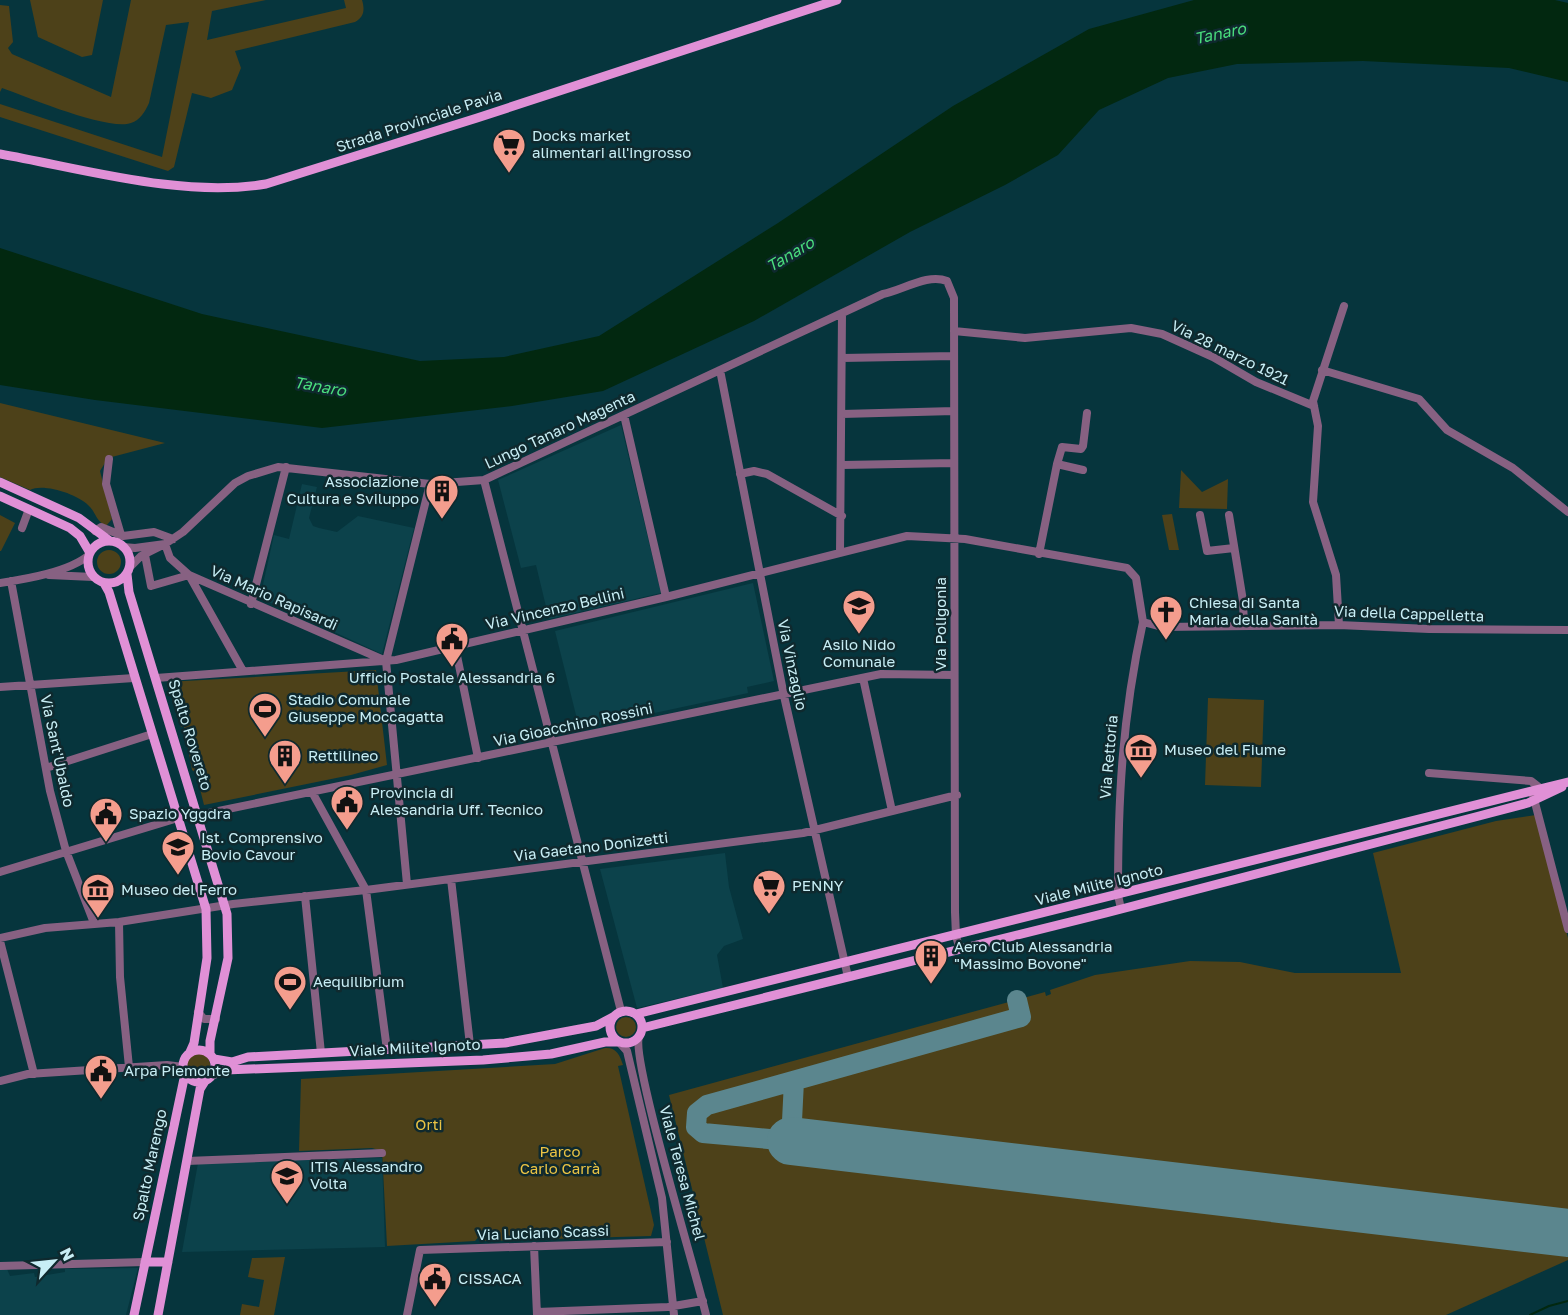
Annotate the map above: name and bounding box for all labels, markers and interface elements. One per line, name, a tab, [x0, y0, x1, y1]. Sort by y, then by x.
water label: Tanaro	[1192, 18, 1249, 48]
street label: Strada Provinciale Pavia	[333, 85, 504, 155]
place label: Docks market alimentari all'ingrosso	[532, 126, 691, 161]
supermarket icon: Docks market alimentari all'ingrosso	[491, 127, 527, 174]
water label: Tanaro	[763, 231, 819, 276]
street label: Via 28 marzo 1921	[1169, 316, 1292, 388]
water label: Tanaro	[293, 372, 349, 401]
street label: Lungo Tanaro Magenta	[481, 386, 638, 472]
place label: Associazione Cultura e Sviluppo	[287, 472, 419, 507]
building icon: Associazione Cultura e Sviluppo	[424, 473, 460, 520]
street label: Via Mario Rapisardi	[208, 561, 341, 633]
street label: Via Poligonia	[931, 577, 949, 671]
street label: Via Vincenzo Bellini	[484, 583, 626, 633]
school or university icon: Asilo Nido Comunale	[841, 588, 877, 635]
place label: Chiesa di Santa Maria della Sanità	[1189, 593, 1318, 628]
church icon: Chiesa di Santa Maria della Sanità	[1148, 594, 1184, 641]
street label: Via della Cappelletta	[1334, 601, 1484, 625]
street label: Via Vinzaglio	[775, 618, 811, 712]
public building icon: Ufficio Postale Alessandria 6	[434, 621, 470, 668]
place label: Asilo Nido Comunale	[823, 635, 896, 670]
place label: Ufficio Postale Alessandria 6	[349, 668, 555, 686]
street label: Spalto Rovereto	[165, 677, 216, 793]
place label: Stadio Comunale Giuseppe Moccagatta	[288, 690, 444, 725]
sports icon: Stadio Comunale Giuseppe Moccagatta	[247, 691, 283, 738]
street label: Via Sant'Ubaldo	[37, 693, 79, 809]
street label: Via Gioacchino Rossini	[492, 698, 654, 750]
street label: Via Rettoria	[1095, 714, 1121, 800]
museum icon: Museo del Fiume	[1123, 732, 1159, 779]
building icon: Rettilineo	[267, 738, 303, 785]
place label: Museo del Fiume	[1164, 740, 1286, 758]
place label: Rettilineo	[308, 746, 378, 764]
place label: Provincia di Alessandria Uff. Tecnico	[370, 783, 543, 818]
public building icon: Provincia di Alessandria Uff. Tecnico	[329, 784, 365, 831]
public building icon: Spazio Yggdra	[88, 796, 124, 843]
place label: Spazio Yggdra	[129, 804, 231, 822]
place label: Ist. Comprensivo Bovio Cavour	[201, 828, 323, 863]
street label: Via Gaetano Donizetti	[513, 828, 669, 864]
school or university icon: Ist. Comprensivo Bovio Cavour	[160, 829, 196, 876]
street label: Viale Milite Ignoto	[1033, 859, 1164, 909]
supermarket icon: PENNY	[751, 868, 787, 915]
museum icon: Museo del Ferro	[80, 872, 116, 919]
place label: PENNY	[792, 876, 844, 894]
place label: Museo del Ferro	[121, 880, 237, 898]
place label: Aero Club Alessandria "Massimo Bovone"	[954, 937, 1112, 972]
building icon: Aero Club Alessandria "Massimo Bovone"	[913, 938, 949, 985]
sports icon: Aequilibrium	[272, 964, 308, 1011]
place label: Aequilibrium	[313, 972, 404, 990]
street label: Viale Milite Ignoto	[349, 1035, 481, 1059]
public building icon: Arpa Piemonte	[83, 1053, 119, 1100]
place label: Arpa Piemonte	[124, 1061, 230, 1079]
street label: Viale Teresa Michel	[656, 1103, 710, 1242]
street label: Spalto Marengo	[128, 1107, 170, 1222]
park label: Orti	[415, 1115, 443, 1133]
park label: Parco Carlo Carrà	[520, 1142, 600, 1177]
place label: ITIS Alessandro Volta	[310, 1157, 423, 1192]
school or university icon: ITIS Alessandro Volta	[269, 1158, 305, 1205]
street label: Via Luciano Scassi	[476, 1221, 609, 1243]
north arrow	[24, 1231, 84, 1291]
text: N	[56, 1244, 79, 1264]
public building icon: CISSACA	[417, 1261, 453, 1308]
place label: CISSACA	[458, 1269, 522, 1287]

